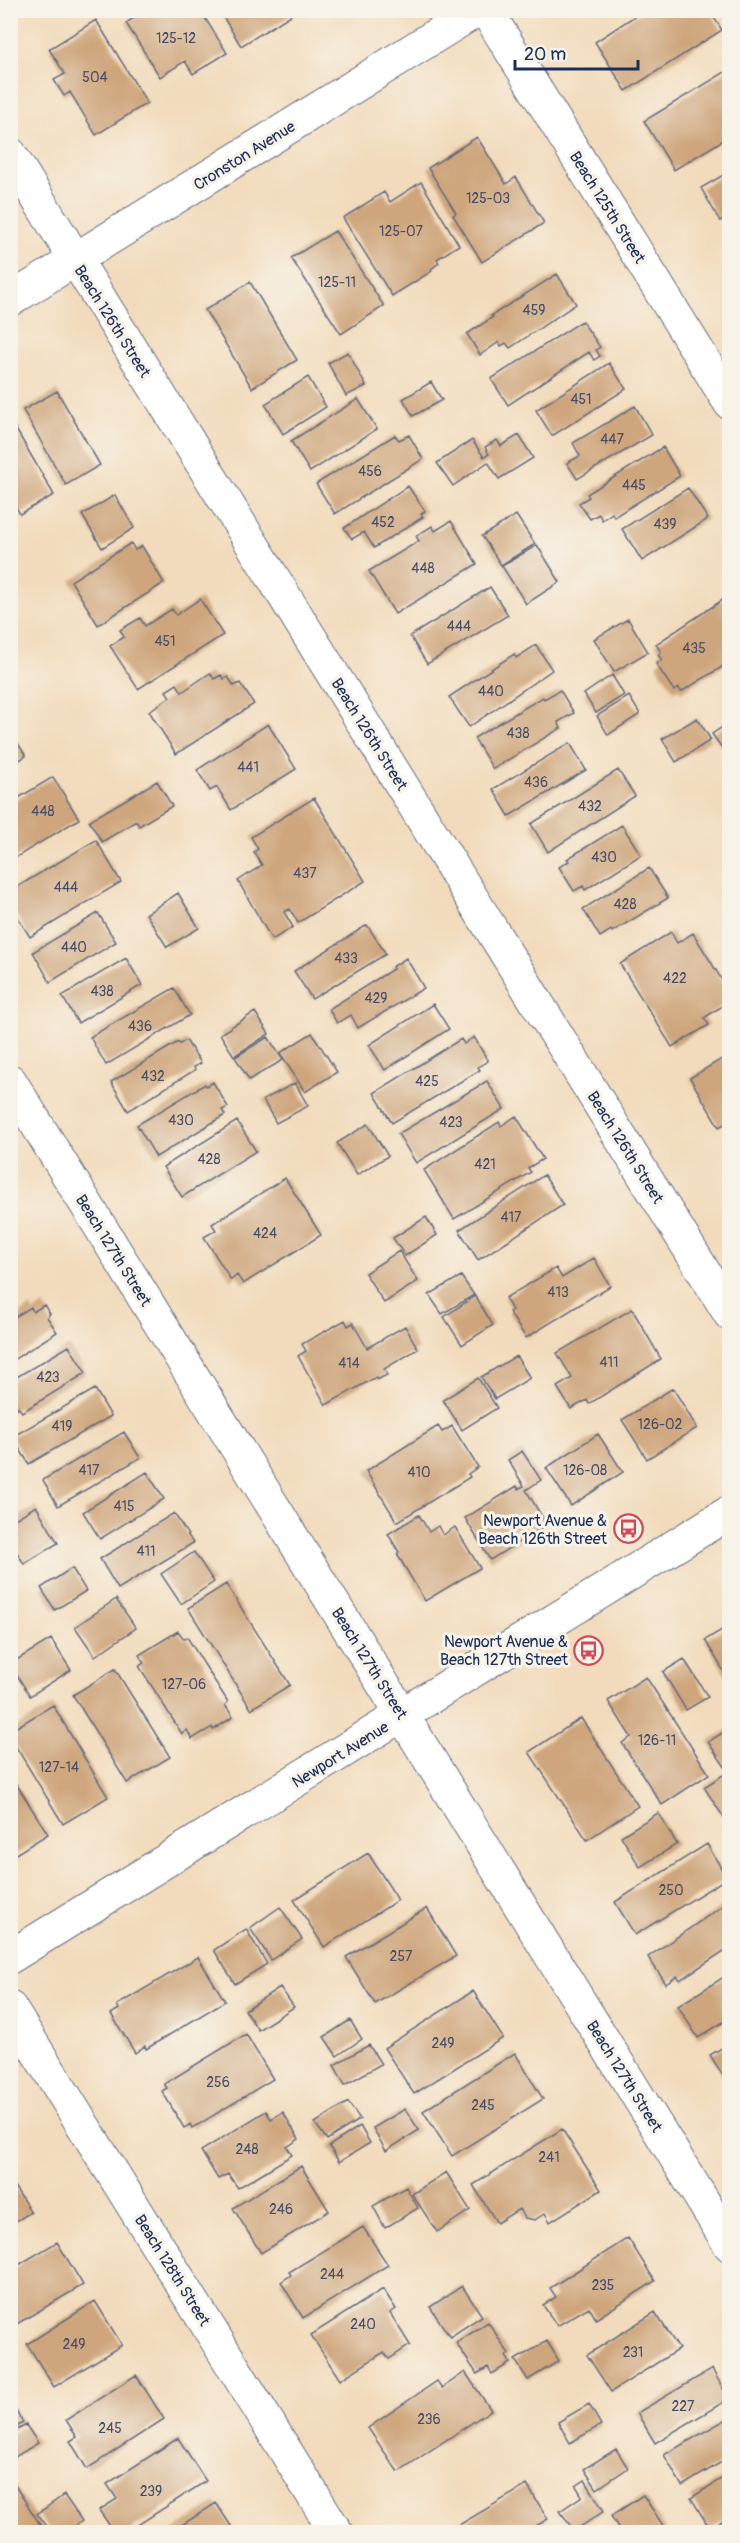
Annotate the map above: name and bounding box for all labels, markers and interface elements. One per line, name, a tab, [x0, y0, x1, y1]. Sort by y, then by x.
house number: 125-12	[156, 30, 196, 47]
scale bar	[515, 33, 638, 71]
text: 20 m	[524, 43, 566, 66]
house number: 504	[82, 69, 108, 86]
street label: Cronston Avenue	[190, 117, 299, 195]
street label: Beach 125th Street	[565, 148, 650, 268]
house number: 125-03	[466, 190, 510, 207]
house number: 125-07	[379, 223, 423, 240]
street label: Beach 126th Street	[70, 262, 155, 382]
house number: 125-11	[318, 274, 356, 291]
house number: 459	[523, 302, 545, 319]
house number: 451	[570, 391, 592, 408]
house number: 447	[600, 431, 624, 448]
house number: 456	[358, 463, 382, 480]
house number: 445	[622, 477, 646, 494]
house number: 452	[371, 514, 395, 531]
house number: 439	[653, 516, 677, 533]
house number: 448	[411, 560, 435, 577]
house number: 444	[447, 618, 471, 635]
house number: 451	[154, 633, 176, 650]
house number: 435	[682, 640, 706, 657]
street label: Beach 126th Street	[327, 675, 412, 795]
house number: 440	[478, 683, 504, 700]
house number: 438	[507, 725, 530, 742]
house number: 441	[237, 759, 259, 776]
house number: 436	[524, 774, 548, 791]
house number: 432	[578, 798, 602, 815]
house number: 448	[31, 803, 55, 820]
house number: 430	[591, 849, 617, 866]
house number: 437	[293, 865, 317, 882]
house number: 444	[54, 879, 78, 896]
house number: 428	[613, 896, 637, 913]
house number: 440	[61, 939, 87, 956]
house number: 433	[334, 950, 358, 967]
house number: 422	[663, 970, 687, 987]
house number: 438	[91, 983, 114, 1000]
house number: 429	[364, 990, 388, 1007]
house number: 436	[128, 1018, 152, 1035]
house number: 432	[141, 1068, 165, 1085]
house number: 425	[415, 1073, 439, 1090]
street label: Beach 126th Street	[583, 1088, 668, 1208]
house number: 430	[168, 1112, 194, 1129]
house number: 423	[439, 1114, 463, 1131]
house number: 428	[197, 1151, 221, 1168]
house number: 421	[474, 1156, 496, 1173]
street label: Beach 127th Street	[71, 1191, 156, 1311]
house number: 417	[501, 1209, 522, 1226]
house number: 424	[253, 1225, 277, 1242]
house number: 413	[547, 1284, 569, 1301]
house number: 411	[599, 1354, 619, 1371]
house number: 414	[338, 1355, 360, 1372]
house number: 423	[36, 1369, 60, 1386]
house number: 126-02	[638, 1416, 683, 1433]
house number: 419	[52, 1418, 72, 1435]
house number: 417	[79, 1462, 100, 1479]
house number: 126-08	[563, 1462, 607, 1479]
house number: 410	[407, 1464, 431, 1481]
house number: 415	[113, 1498, 135, 1515]
place label: Newport Avenue & Beach 126th Street	[478, 1511, 608, 1549]
bus stop icon: Newport Avenue & Beach 126th Street	[612, 1513, 644, 1545]
house number: 411	[136, 1543, 156, 1560]
street label: Beach 127th Street	[327, 1604, 412, 1724]
place label: Newport Avenue & Beach 127th Street	[440, 1632, 569, 1670]
bus stop icon: Newport Avenue & Beach 127th Street	[573, 1634, 605, 1666]
house number: 127-06	[162, 1676, 206, 1693]
street label: Newport Avenue	[288, 1717, 393, 1793]
house number: 126-11	[638, 1732, 676, 1749]
house number: 127-14	[39, 1759, 79, 1776]
house number: 250	[659, 1882, 683, 1899]
house number: 257	[390, 1948, 413, 1965]
street label: Beach 127th Street	[582, 2017, 667, 2137]
house number: 249	[431, 2035, 455, 2052]
house number: 256	[206, 2074, 230, 2091]
house number: 245	[471, 2097, 495, 2114]
house number: 248	[235, 2141, 259, 2158]
house number: 241	[538, 2149, 560, 2166]
house number: 246	[269, 2201, 293, 2218]
street label: Beach 128th Street	[130, 2211, 215, 2330]
house number: 244	[320, 2266, 344, 2283]
house number: 235	[592, 2277, 614, 2294]
house number: 240	[350, 2316, 376, 2333]
house number: 249	[62, 2336, 86, 2353]
house number: 231	[623, 2344, 643, 2361]
house number: 227	[671, 2398, 695, 2415]
house number: 236	[417, 2411, 441, 2428]
house number: 245	[98, 2420, 122, 2437]
house number: 239	[140, 2483, 162, 2500]

